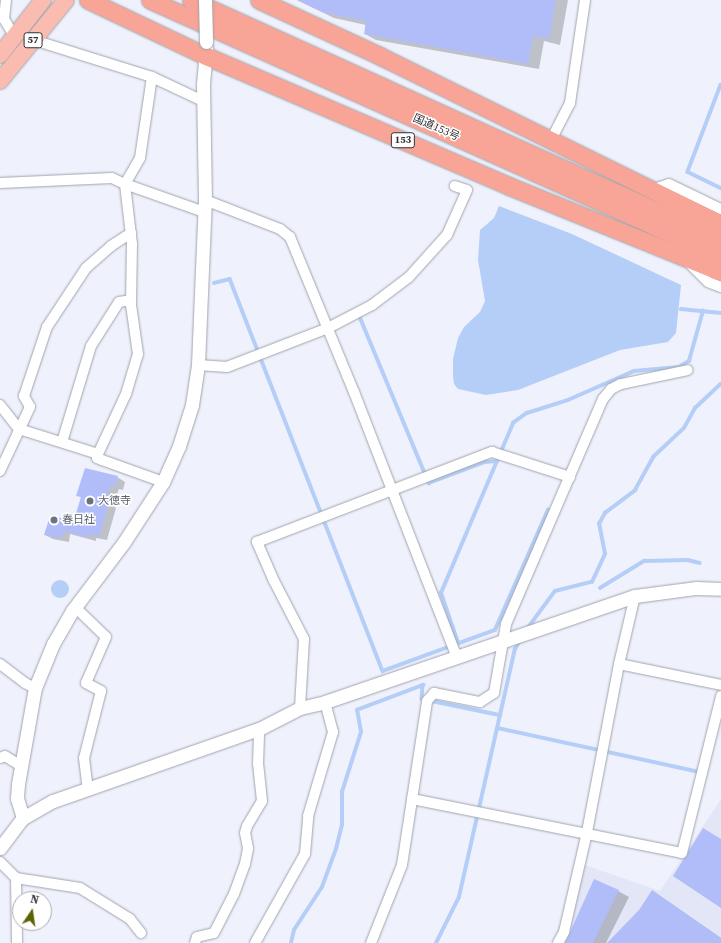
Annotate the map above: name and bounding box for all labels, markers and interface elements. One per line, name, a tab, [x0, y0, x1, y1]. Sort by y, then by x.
road number: 57	[23, 32, 43, 48]
street label: 国道153号	[411, 112, 461, 144]
road number: 153	[390, 132, 416, 148]
place label: 大徳寺	[98, 494, 131, 508]
marker: 大徳寺	[85, 496, 95, 506]
place label: 春日社	[62, 513, 95, 527]
marker: 春日社	[49, 515, 59, 525]
north arrow	[12, 891, 52, 931]
text: N	[29, 892, 40, 908]

